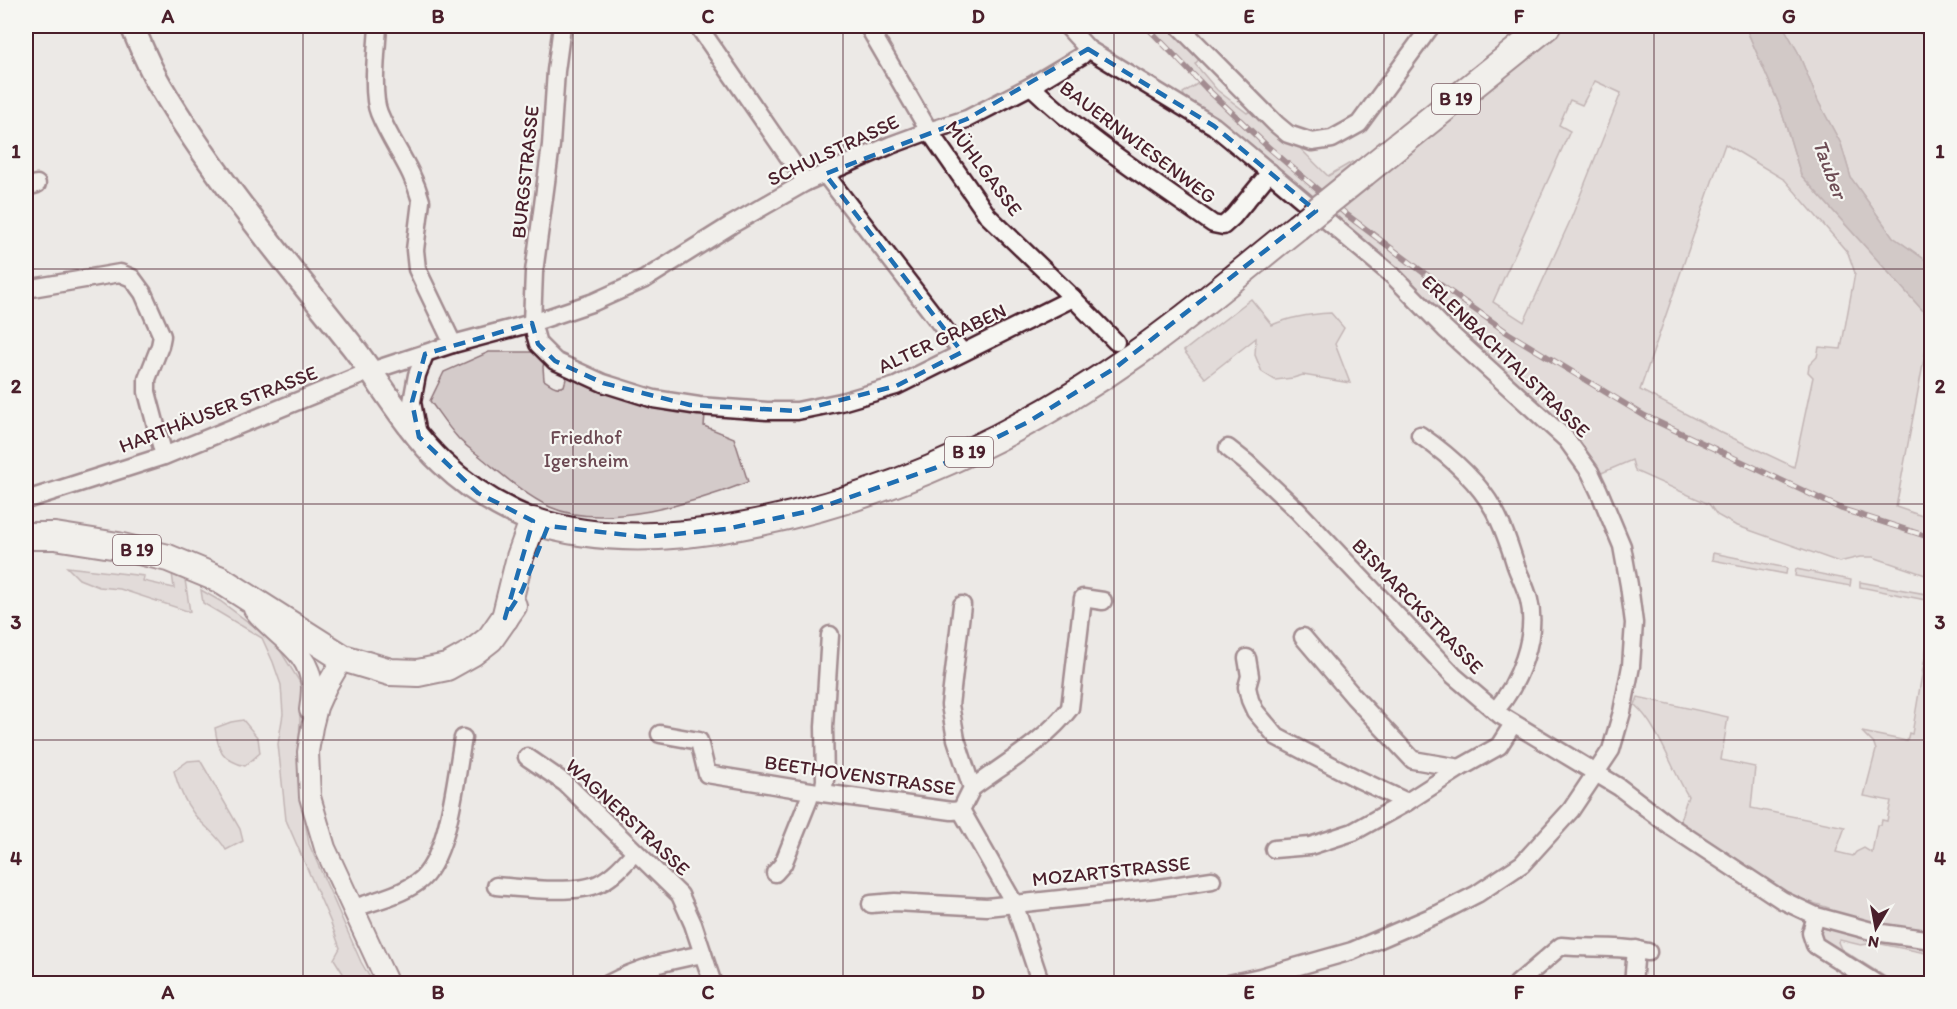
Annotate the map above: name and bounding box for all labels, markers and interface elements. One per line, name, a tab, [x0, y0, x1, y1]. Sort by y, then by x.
text: A	[161, 4, 175, 28]
text: B	[432, 4, 445, 28]
text: C	[702, 4, 715, 28]
text: D	[971, 4, 985, 28]
text: E	[1243, 4, 1255, 28]
text: F	[1514, 4, 1525, 28]
text: G	[1782, 4, 1796, 28]
street label: BAUERNWIESENWEG	[1055, 75, 1221, 209]
road number: B 19	[1432, 84, 1480, 114]
street label: BURGSTRASSE	[506, 104, 544, 240]
street label: SCHULSTRASSE	[763, 109, 903, 191]
street label: MÜHLGASSE	[940, 116, 1028, 220]
water label: Tauber	[1808, 136, 1854, 204]
text: 1	[11, 139, 21, 163]
text: 1	[1935, 139, 1945, 163]
street label: ERLENBACHTALSTRASSE	[1417, 269, 1595, 443]
street label: ALTER GRABEN	[874, 298, 1010, 378]
street label: HARTHÄUSER STRASSE	[115, 360, 321, 458]
text: 2	[11, 374, 22, 398]
text: 2	[1935, 374, 1946, 398]
park label: Friedhof Igersheim	[543, 425, 629, 472]
road number: B 19	[945, 437, 993, 467]
street label: BISMARCKSTRASSE	[1347, 533, 1489, 679]
road number: B 19	[113, 535, 161, 565]
text: 3	[11, 610, 22, 634]
text: 3	[1935, 610, 1946, 634]
street label: BEETHOVENSTRASSE	[763, 750, 957, 800]
street label: WAGNERSTRASSE	[561, 753, 695, 881]
text: 4	[10, 846, 22, 870]
text: 4	[1934, 846, 1946, 870]
street label: MOZARTSTRASSE	[1031, 851, 1191, 891]
north arrow	[1846, 898, 1906, 958]
text: N	[1867, 932, 1880, 953]
text: A	[161, 980, 175, 1004]
text: B	[432, 980, 445, 1004]
text: C	[702, 980, 715, 1004]
text: D	[971, 980, 985, 1004]
text: E	[1243, 980, 1255, 1004]
text: F	[1514, 980, 1525, 1004]
text: G	[1782, 980, 1796, 1004]

